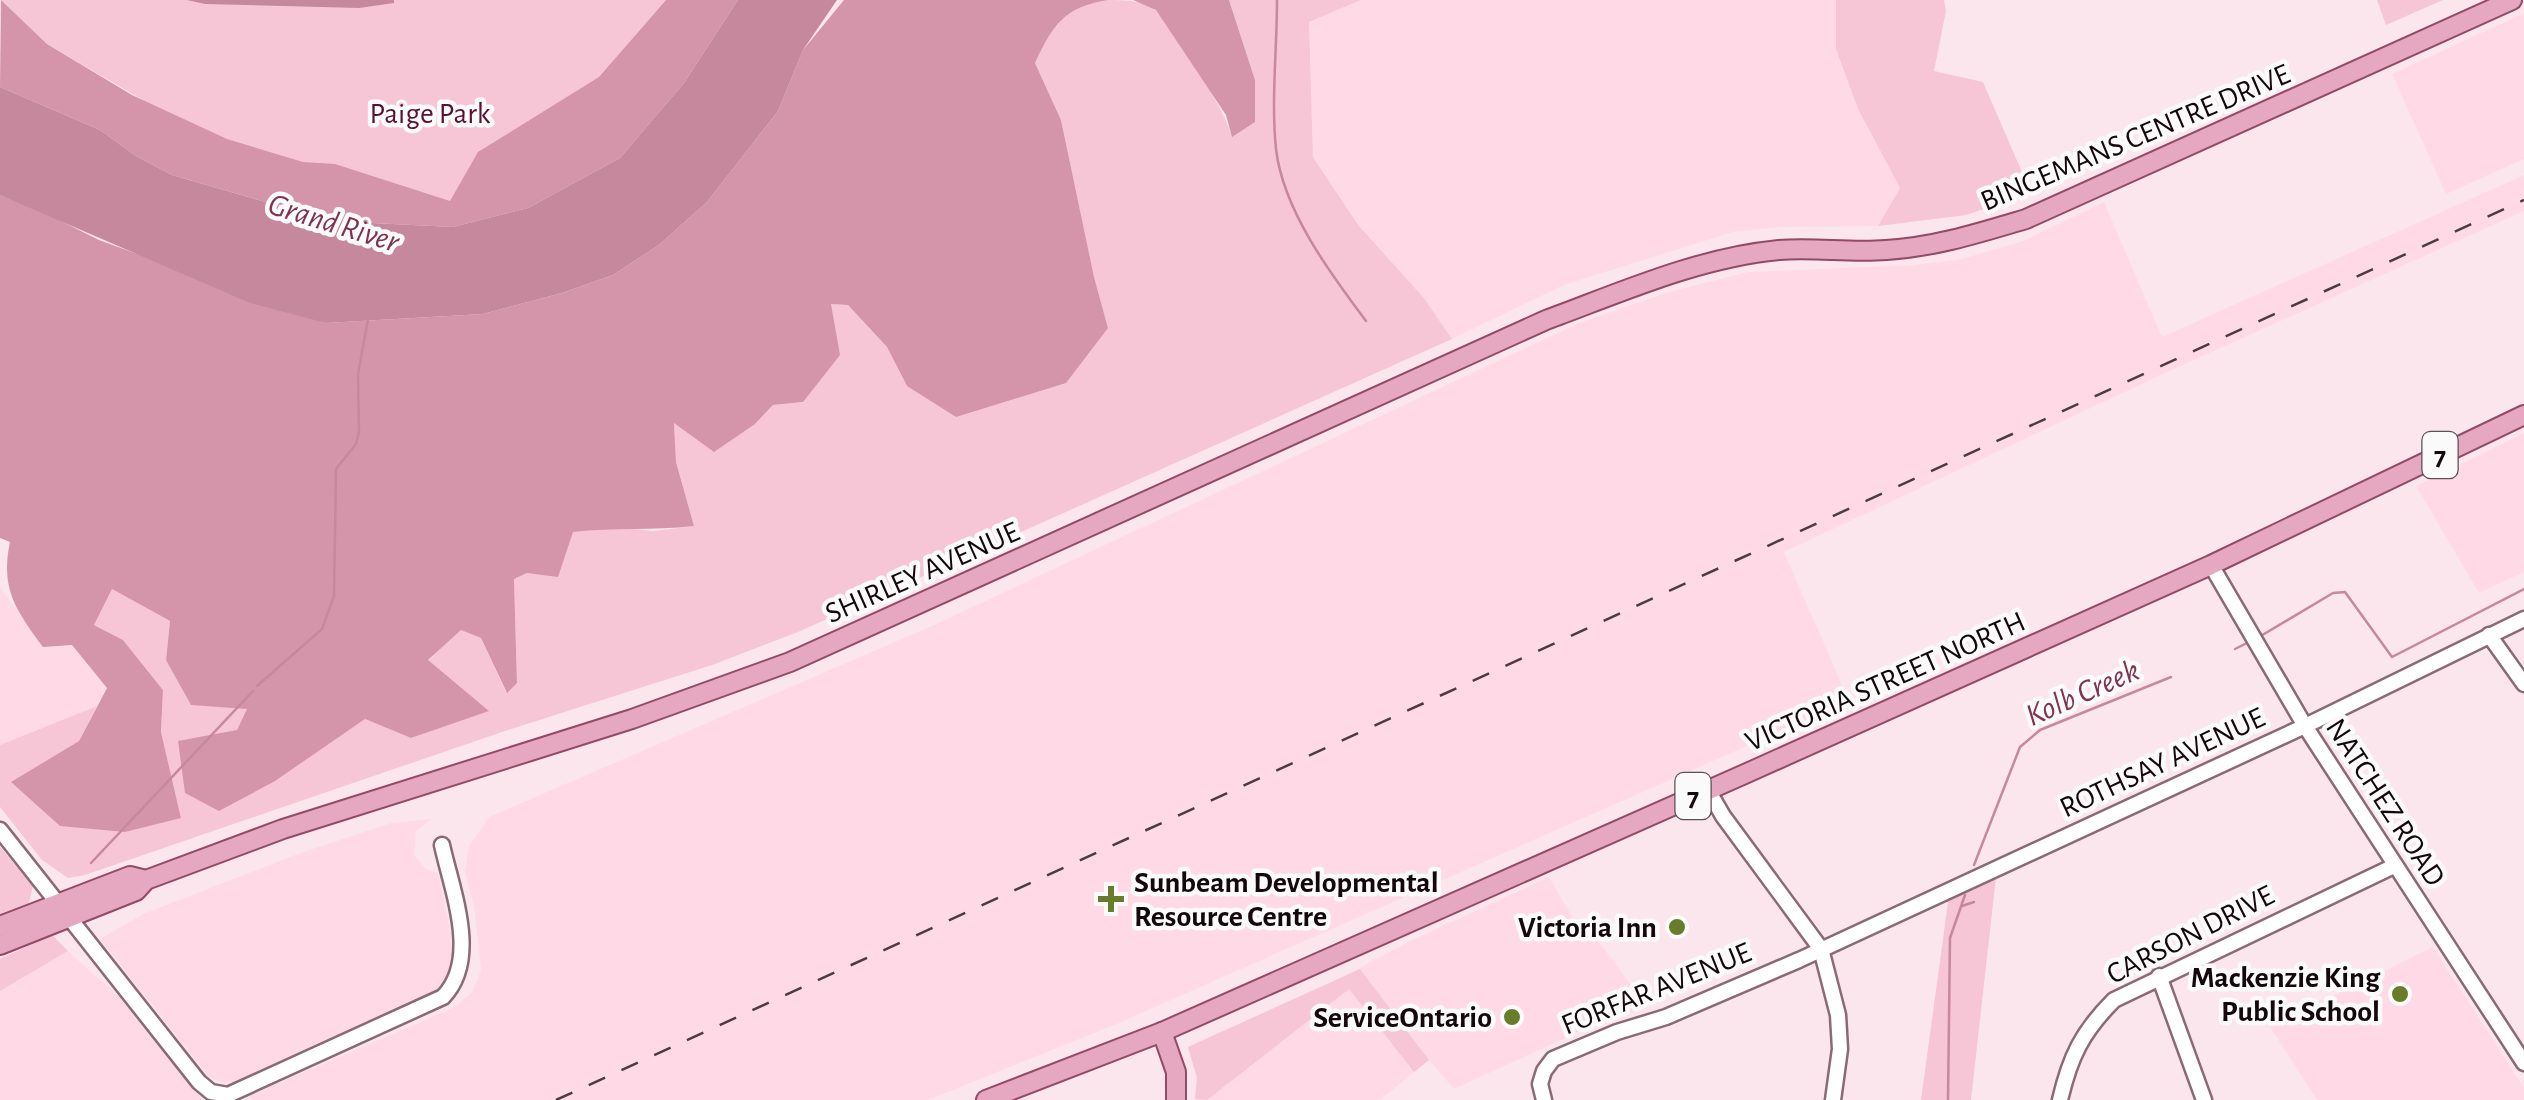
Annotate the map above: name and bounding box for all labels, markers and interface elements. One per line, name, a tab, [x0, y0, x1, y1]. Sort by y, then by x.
street label: BINGEMANS CENTRE DRIVE	[1976, 59, 2295, 217]
park label: Paige Park	[369, 99, 491, 129]
water label: Grand River	[265, 188, 404, 258]
road number: 7	[2422, 432, 2458, 478]
street label: SHIRLEY AVENUE	[821, 517, 1024, 629]
street label: VICTORIA STREET NORTH	[1741, 607, 2030, 757]
water label: Kolb Creek	[2021, 654, 2144, 732]
street label: ROTHSAY AVENUE	[2055, 702, 2269, 823]
street label: NATCHEZ ROAD	[2320, 714, 2450, 892]
road number: 7	[1676, 773, 1710, 819]
place label: Sunbeam Developmental Resource Centre	[1134, 868, 1439, 932]
street label: CARSON DRIVE	[2102, 880, 2279, 990]
marker: Sunbeam Developmental Resource Centre	[1098, 886, 1124, 912]
place label: Victoria Inn	[1518, 913, 1657, 943]
marker: Victoria Inn	[1666, 916, 1688, 938]
street label: FORFAR AVENUE	[1557, 937, 1756, 1041]
place label: Mackenzie King Public School	[2191, 963, 2381, 1027]
marker: Mackenzie King Public School	[2389, 983, 2411, 1005]
place label: ServiceOntario	[1313, 1003, 1492, 1033]
marker: ServiceOntario	[1501, 1006, 1523, 1028]

